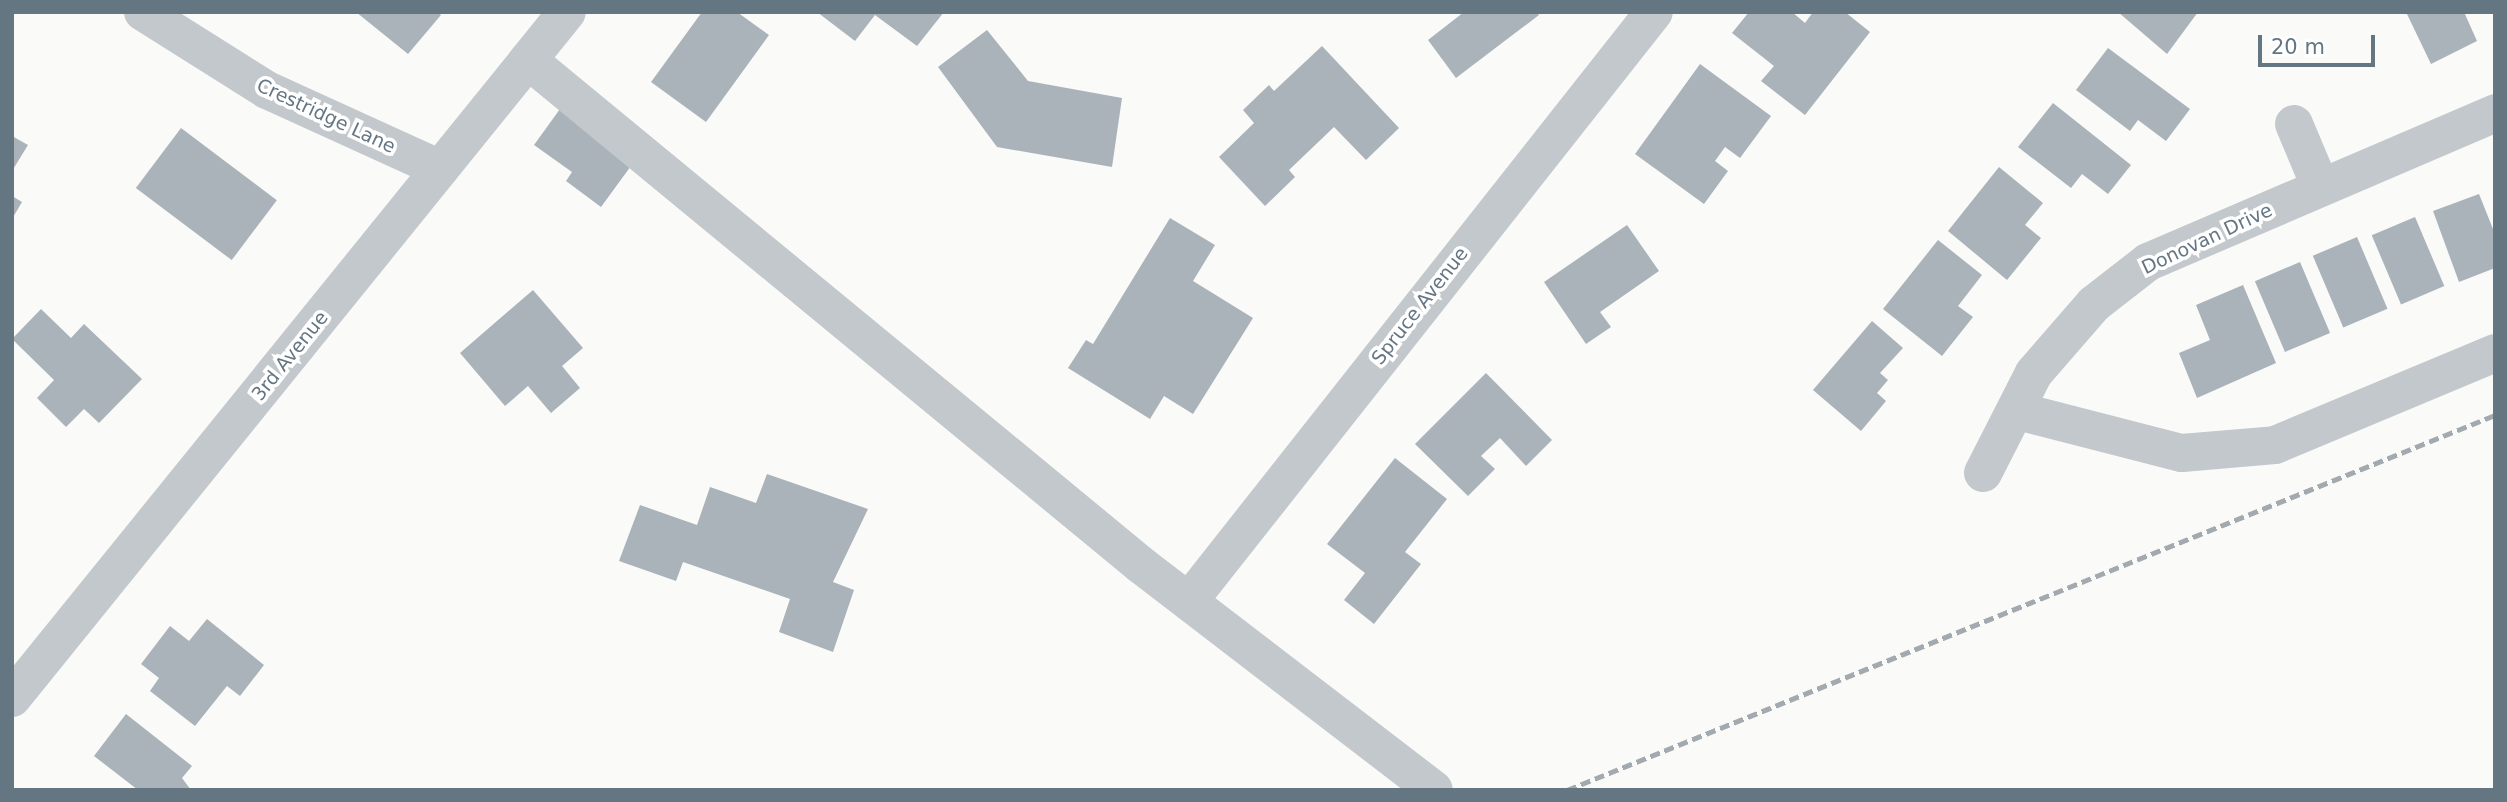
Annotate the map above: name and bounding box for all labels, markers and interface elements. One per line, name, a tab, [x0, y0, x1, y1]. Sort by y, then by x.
scale bar	[2262, 21, 2379, 65]
text: 20 m	[2271, 35, 2325, 59]
street label: Crestridge Lane	[253, 74, 399, 158]
street label: Donovan Drive	[2138, 199, 2276, 279]
street label: Spruce Avenue	[1367, 243, 1473, 369]
street label: 3rd Avenue	[247, 307, 333, 405]

